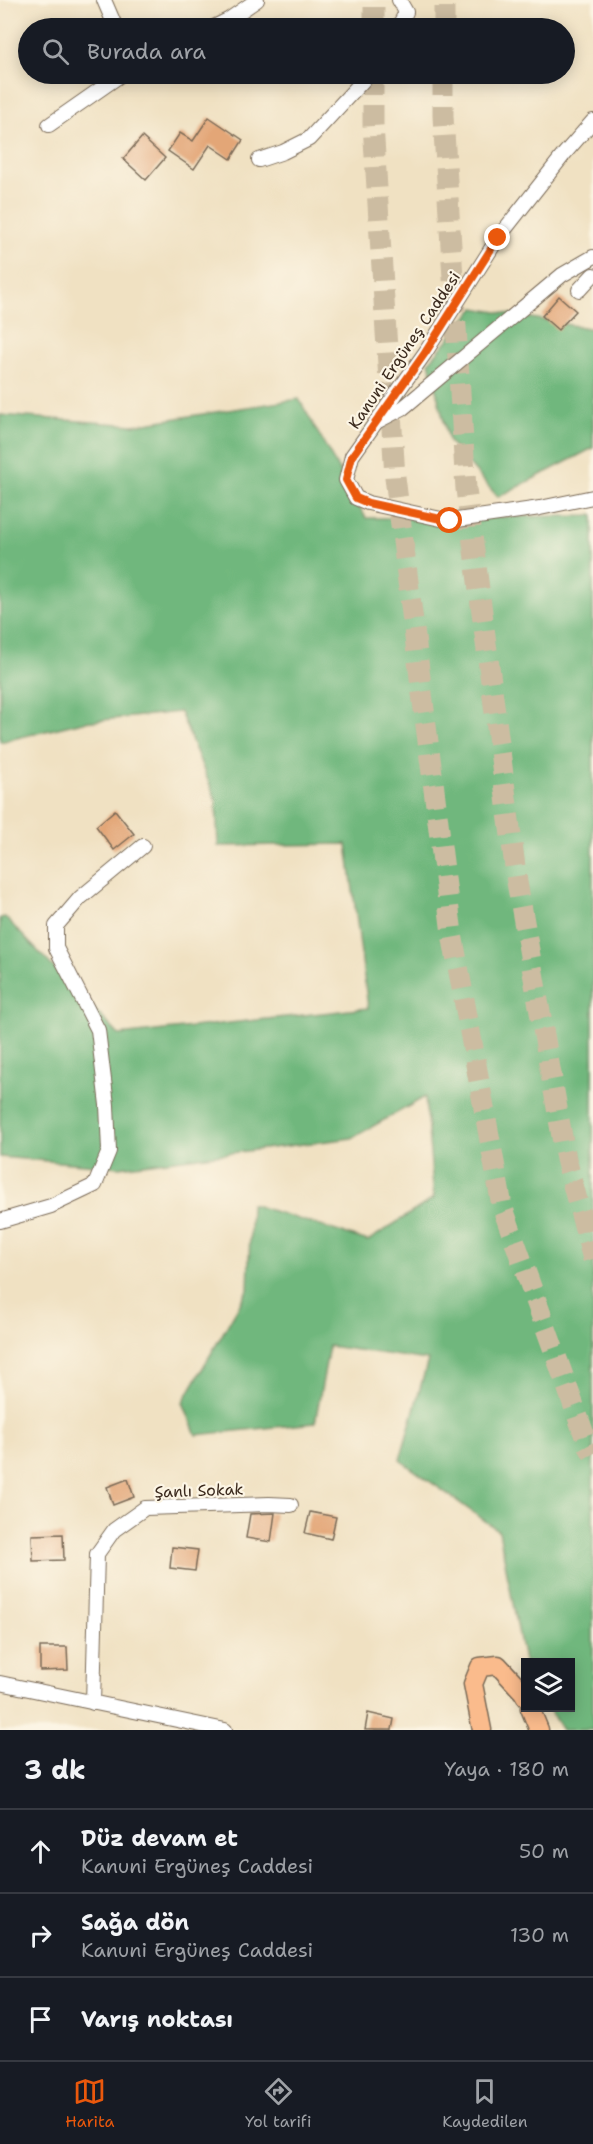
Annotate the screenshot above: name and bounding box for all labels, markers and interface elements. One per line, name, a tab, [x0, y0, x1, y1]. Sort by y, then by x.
search box	[18, 18, 575, 84]
icon: search	[39, 35, 72, 68]
text: Burada ara	[87, 37, 206, 66]
route end	[484, 224, 510, 250]
street label: Kanuni Ergüneş Caddesi	[344, 267, 465, 433]
route start	[436, 507, 462, 533]
street label: Şanlı Sokak	[154, 1478, 244, 1503]
map controls	[521, 1658, 575, 1712]
button: layers	[521, 1658, 575, 1712]
text: 3 dk	[24, 1752, 86, 1787]
text: Yaya · 180 m	[444, 1756, 569, 1782]
text: Düz devam et	[81, 1824, 238, 1853]
icon: ahead	[24, 1835, 57, 1868]
text: 50 m	[519, 1838, 569, 1864]
text: Kanuni Ergüneş Caddesi	[81, 1853, 313, 1879]
text: Sağa dön	[81, 1908, 189, 1937]
icon: right	[24, 1919, 57, 1952]
text: 130 m	[510, 1922, 569, 1948]
text: Kanuni Ergüneş Caddesi	[81, 1937, 313, 1963]
icon: arrive	[24, 2003, 57, 2036]
text: Varış noktası	[81, 2005, 233, 2034]
tab: Harita	[65, 2075, 114, 2132]
tab: Yol tarifi	[245, 2075, 312, 2132]
tab: Kaydedilen	[442, 2075, 528, 2132]

